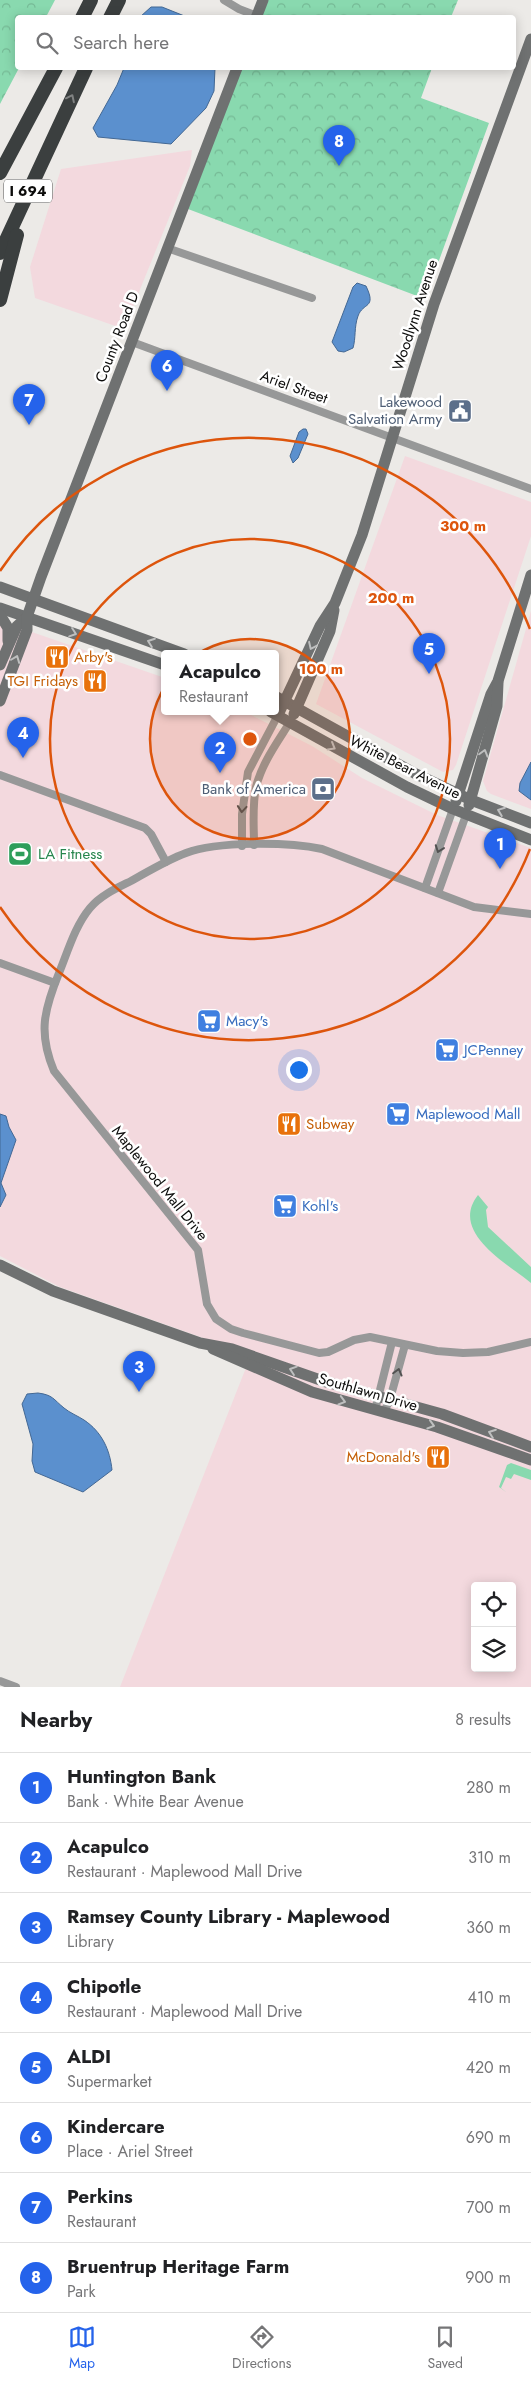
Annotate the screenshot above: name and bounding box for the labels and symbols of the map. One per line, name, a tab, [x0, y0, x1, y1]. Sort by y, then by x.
one-way arrow	[64, 94, 75, 103]
pin: 8	[323, 125, 355, 166]
road number: I 694	[4, 180, 52, 202]
street label: Woodlynn Avenue	[387, 256, 443, 373]
street label: County Road D	[90, 288, 144, 386]
pin: 6	[151, 350, 183, 391]
street label: Ariel Street	[257, 365, 331, 410]
pin: 7	[13, 384, 45, 425]
place label: Lakewood Salvation Army	[348, 391, 442, 430]
public building icon: Lakewood Salvation Army	[447, 398, 473, 424]
text: 300 m	[440, 515, 486, 537]
text: 200 m	[368, 587, 414, 609]
one-way arrow	[68, 628, 76, 638]
pin: 5	[413, 633, 445, 674]
one-way arrow	[147, 638, 156, 648]
one-way arrow	[307, 641, 318, 650]
restaurant icon: Arby's	[44, 644, 70, 670]
place label: Arby's	[74, 646, 113, 668]
one-way arrow	[10, 656, 20, 664]
text: 100 m	[299, 658, 343, 680]
restaurant icon: TGI Fridays	[82, 668, 108, 694]
place label: TGI Fridays	[7, 670, 78, 692]
pin: 4	[7, 717, 39, 758]
street label: White Bear Avenue	[346, 729, 465, 805]
centre of rings	[241, 730, 259, 748]
pin: 2	[204, 732, 236, 773]
one-way arrow	[327, 740, 336, 750]
one-way arrow	[478, 748, 489, 757]
bank icon: Bank of America	[310, 776, 336, 802]
place label: Bank of America	[202, 778, 306, 800]
one-way arrow	[237, 805, 248, 813]
one-way arrow	[497, 807, 506, 818]
pin: 1	[484, 828, 516, 869]
sports icon: LA Fitness	[7, 841, 33, 867]
place label: LA Fitness	[38, 843, 102, 865]
one-way arrow	[435, 844, 445, 853]
supermarket icon: Macy's	[196, 1008, 222, 1034]
place label: Macy's	[226, 1010, 268, 1032]
supermarket icon: JCPenney	[434, 1037, 460, 1063]
place label: JCPenney	[462, 1039, 524, 1061]
your location	[286, 1057, 312, 1083]
supermarket icon: Maplewood Mall	[385, 1101, 411, 1127]
place label: Maplewood Mall	[416, 1103, 521, 1125]
restaurant icon: Subway	[276, 1111, 302, 1137]
place label: Subway	[306, 1113, 355, 1135]
street label: Maplewood Mall Drive	[107, 1121, 214, 1245]
supermarket icon: Kohl's	[272, 1193, 298, 1219]
place label: Kohl's	[302, 1195, 338, 1217]
pin: 3	[123, 1351, 155, 1392]
one-way arrow	[289, 1366, 298, 1376]
street label: Southlawn Drive	[316, 1367, 420, 1417]
one-way arrow	[392, 1369, 402, 1377]
one-way arrow	[337, 1396, 346, 1406]
one-way arrow	[426, 1419, 435, 1429]
one-way arrow	[488, 1429, 496, 1439]
restaurant icon: McDonald's	[425, 1444, 451, 1470]
place label: McDonald's	[346, 1446, 420, 1468]

